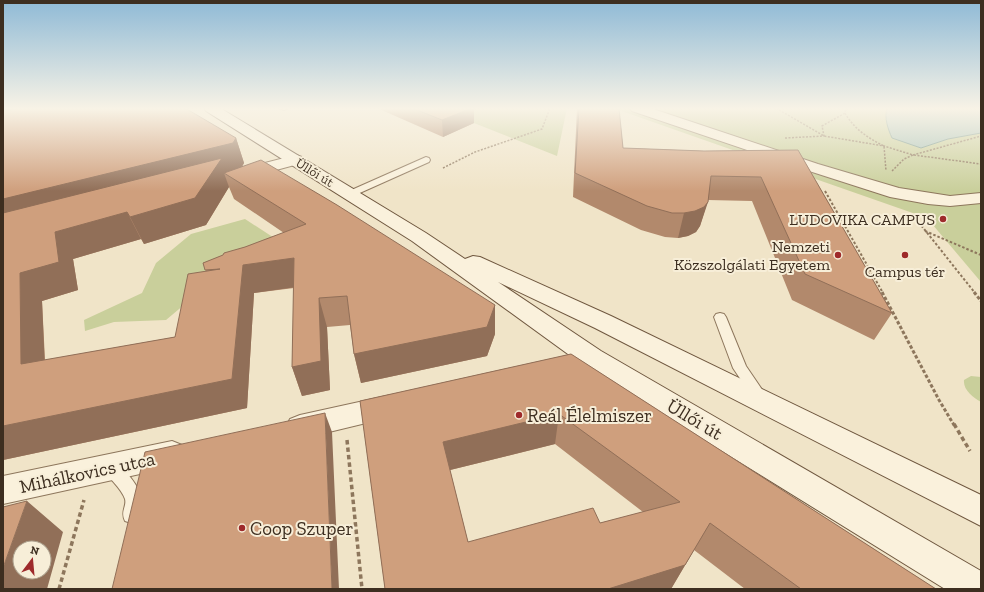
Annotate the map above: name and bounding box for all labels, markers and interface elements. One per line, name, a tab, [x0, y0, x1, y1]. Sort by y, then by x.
street label: Üllői út	[293, 155, 337, 190]
place label: LUDOVIKA CAMPUS	[789, 210, 935, 229]
marker: LUDOVIKA CAMPUS	[938, 214, 948, 224]
place label: Nemzeti Közszolgálati Egyetem	[674, 237, 831, 274]
marker: Nemzeti Közszolgálati Egyetem	[833, 250, 843, 260]
marker: Campus tér	[900, 250, 910, 260]
place label: Campus tér	[865, 262, 946, 281]
street label: Üllői út	[663, 394, 727, 445]
place label: Reál Élelmiszer	[527, 404, 652, 427]
marker: Reál Élelmiszer	[514, 410, 524, 420]
street label: Mihálkovics utca	[17, 447, 157, 498]
place label: Coop Szuper	[250, 517, 353, 540]
marker: Coop Szuper	[237, 523, 247, 533]
north arrow	[12, 540, 52, 580]
text: N	[29, 543, 41, 558]

